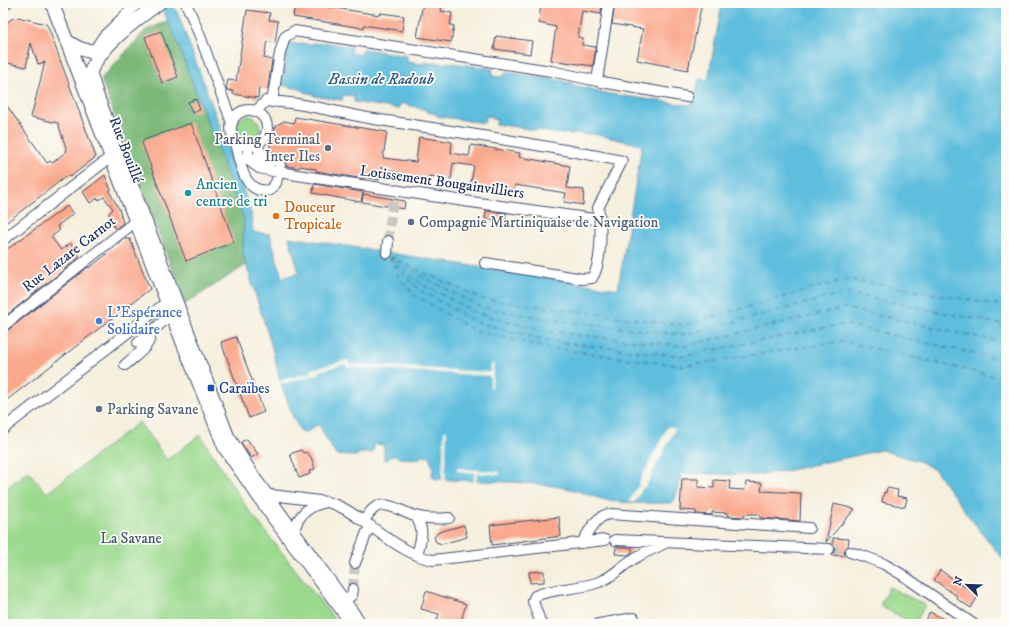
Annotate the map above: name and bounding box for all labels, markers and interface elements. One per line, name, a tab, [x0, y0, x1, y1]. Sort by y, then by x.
water label: Bassin de Radoub	[327, 69, 434, 89]
street label: Rue Bouillé	[105, 114, 148, 187]
place label: Parking Terminal Inter Iles	[214, 130, 320, 166]
marker: Parking Terminal Inter Iles	[323, 143, 333, 153]
street label: Lotissement Bougainvilliers	[359, 161, 525, 203]
place label: Ancien centre de tri	[196, 175, 268, 211]
marker: Ancien centre de tri	[183, 188, 193, 198]
place label: Douceur Tropicale	[284, 198, 342, 234]
street label: Rue Lazare Carnot	[18, 211, 120, 296]
marker: Douceur Tropicale	[271, 211, 281, 221]
place label: Compagnie Martiniquaise de Navigation	[419, 213, 659, 232]
marker: Compagnie Martiniquaise de Navigation	[406, 217, 416, 227]
place label: L'Espérance Solidaire	[107, 303, 182, 339]
marker: L'Espérance Solidaire	[94, 316, 104, 326]
place label: Caraïbes	[219, 379, 269, 398]
marker: Caraïbes	[206, 383, 216, 393]
place label: Parking Savane	[107, 400, 198, 419]
marker: Parking Savane	[94, 404, 104, 414]
park label: La Savane	[100, 529, 162, 548]
north arrow	[947, 565, 987, 605]
text: N	[951, 575, 967, 588]

